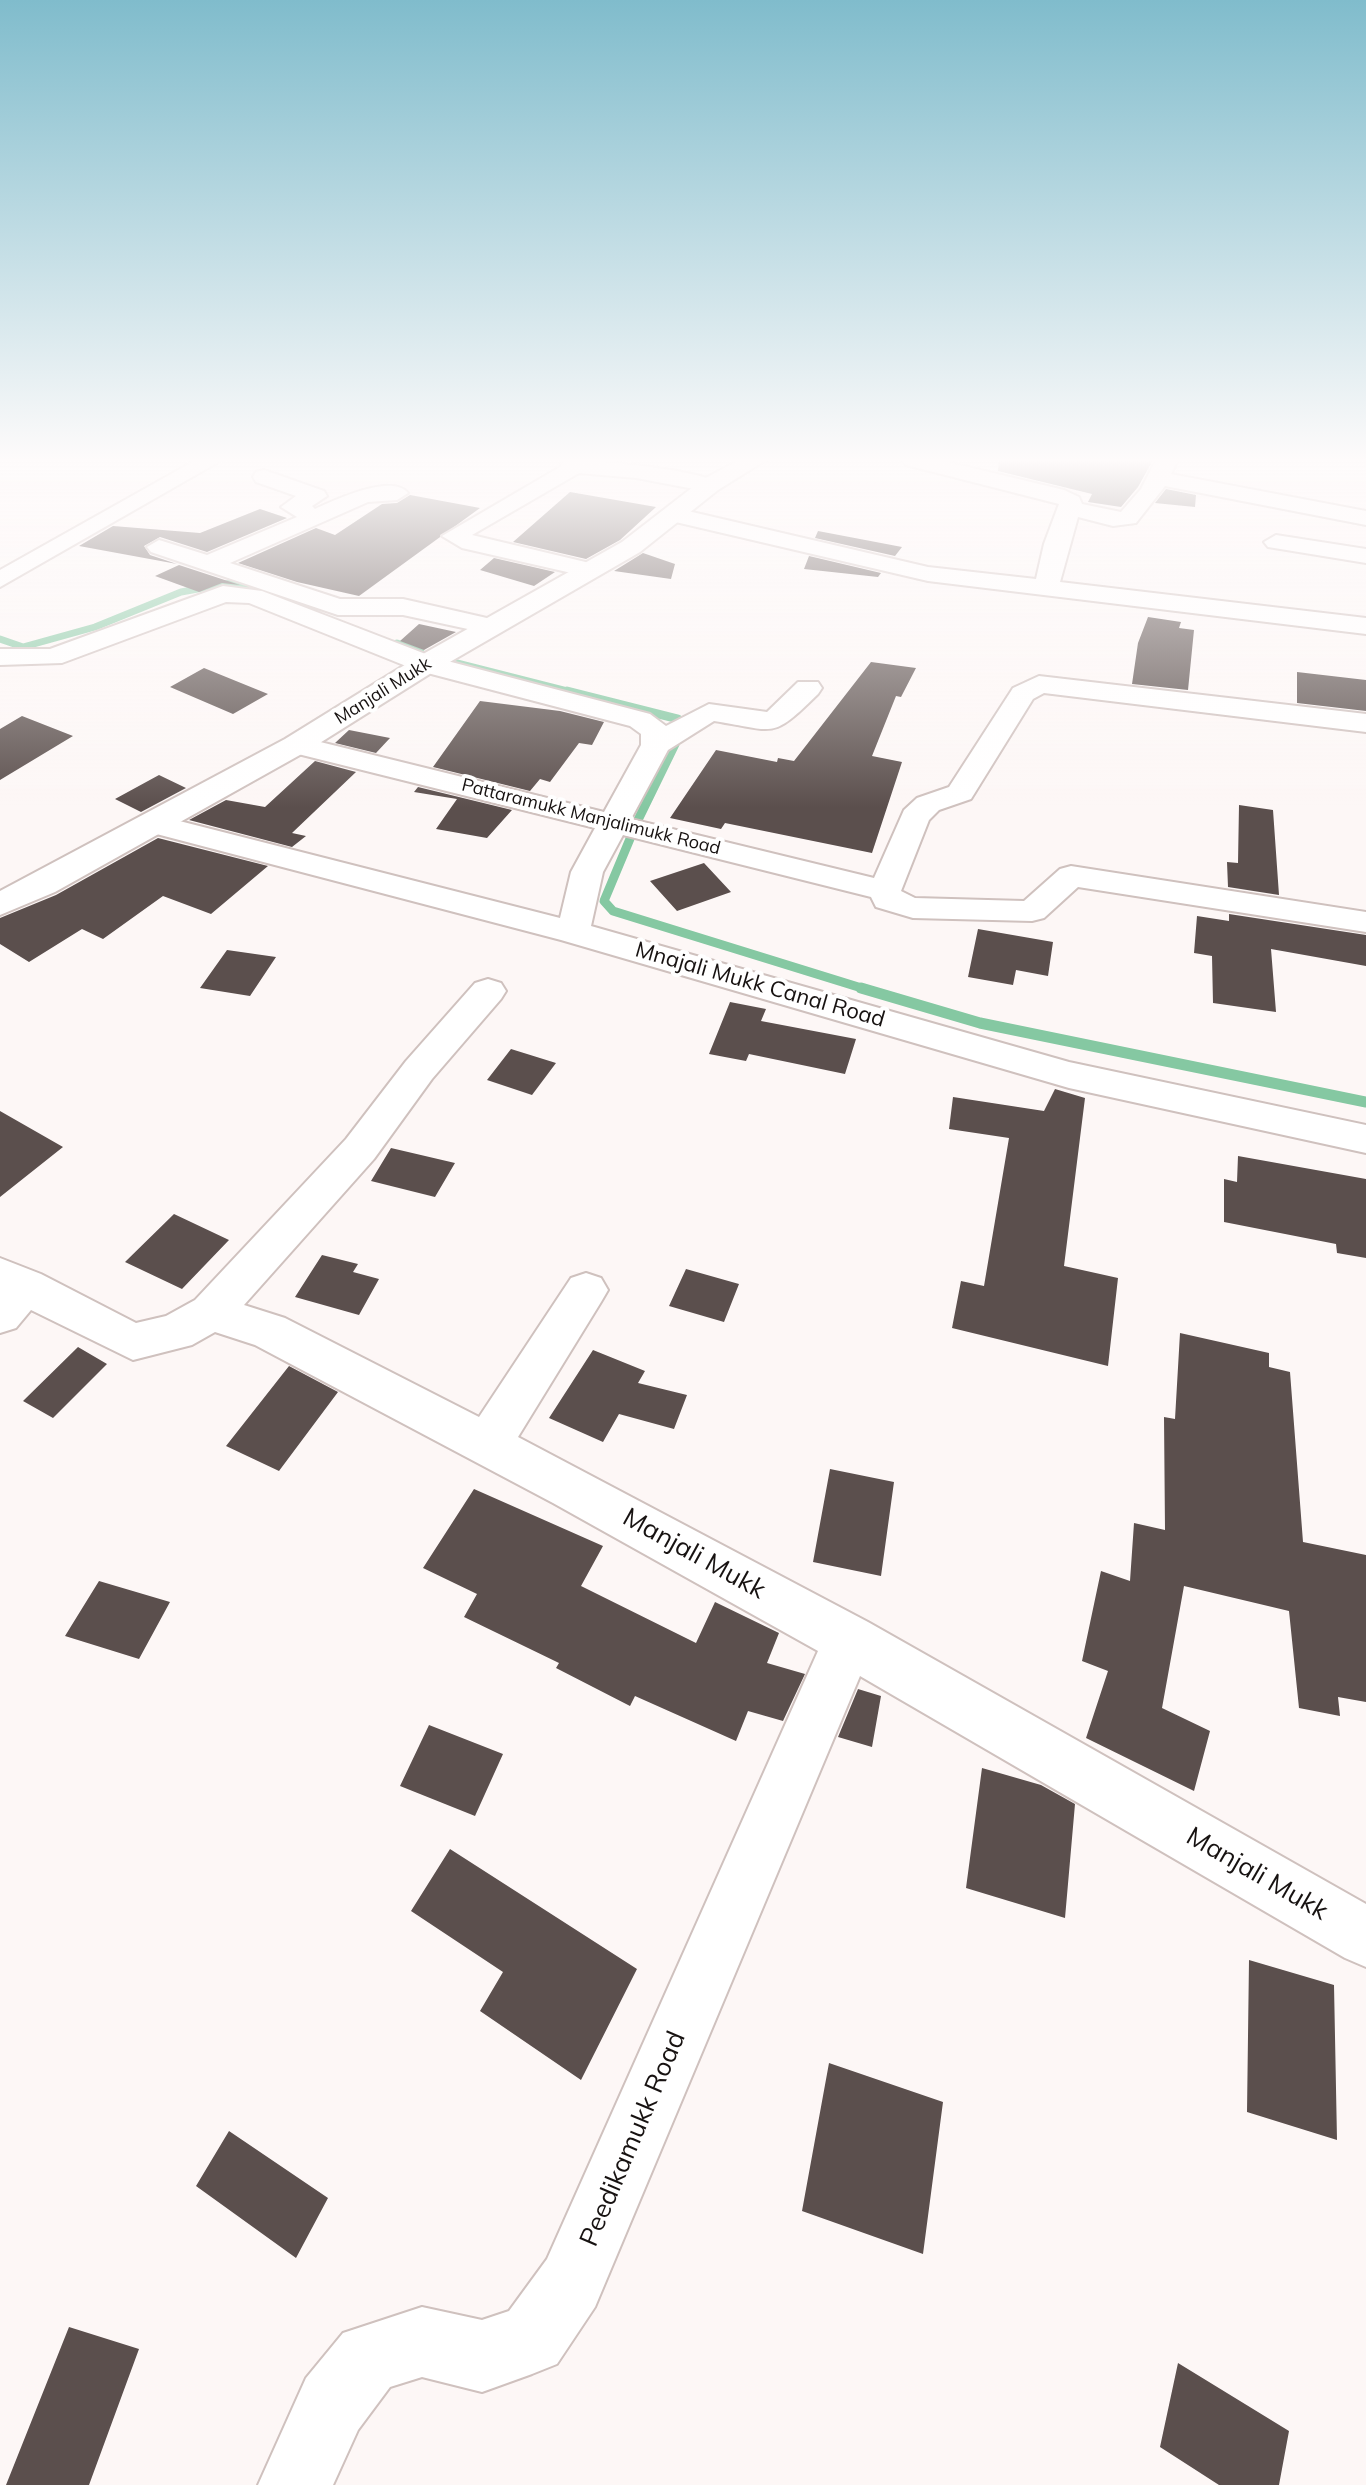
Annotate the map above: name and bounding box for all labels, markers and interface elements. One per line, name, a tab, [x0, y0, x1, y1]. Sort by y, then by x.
street label: Manjali Mukk	[331, 653, 435, 729]
street label: Pattaramukk Manjalimukk Road	[459, 774, 723, 860]
street label: Mnajali Mukk Canal Road	[632, 937, 888, 1033]
street label: Manjali Mukk	[617, 1502, 771, 1606]
street label: Manjali Mukk	[1181, 1821, 1333, 1927]
street label: Peedikamukk Road	[574, 2027, 692, 2251]

